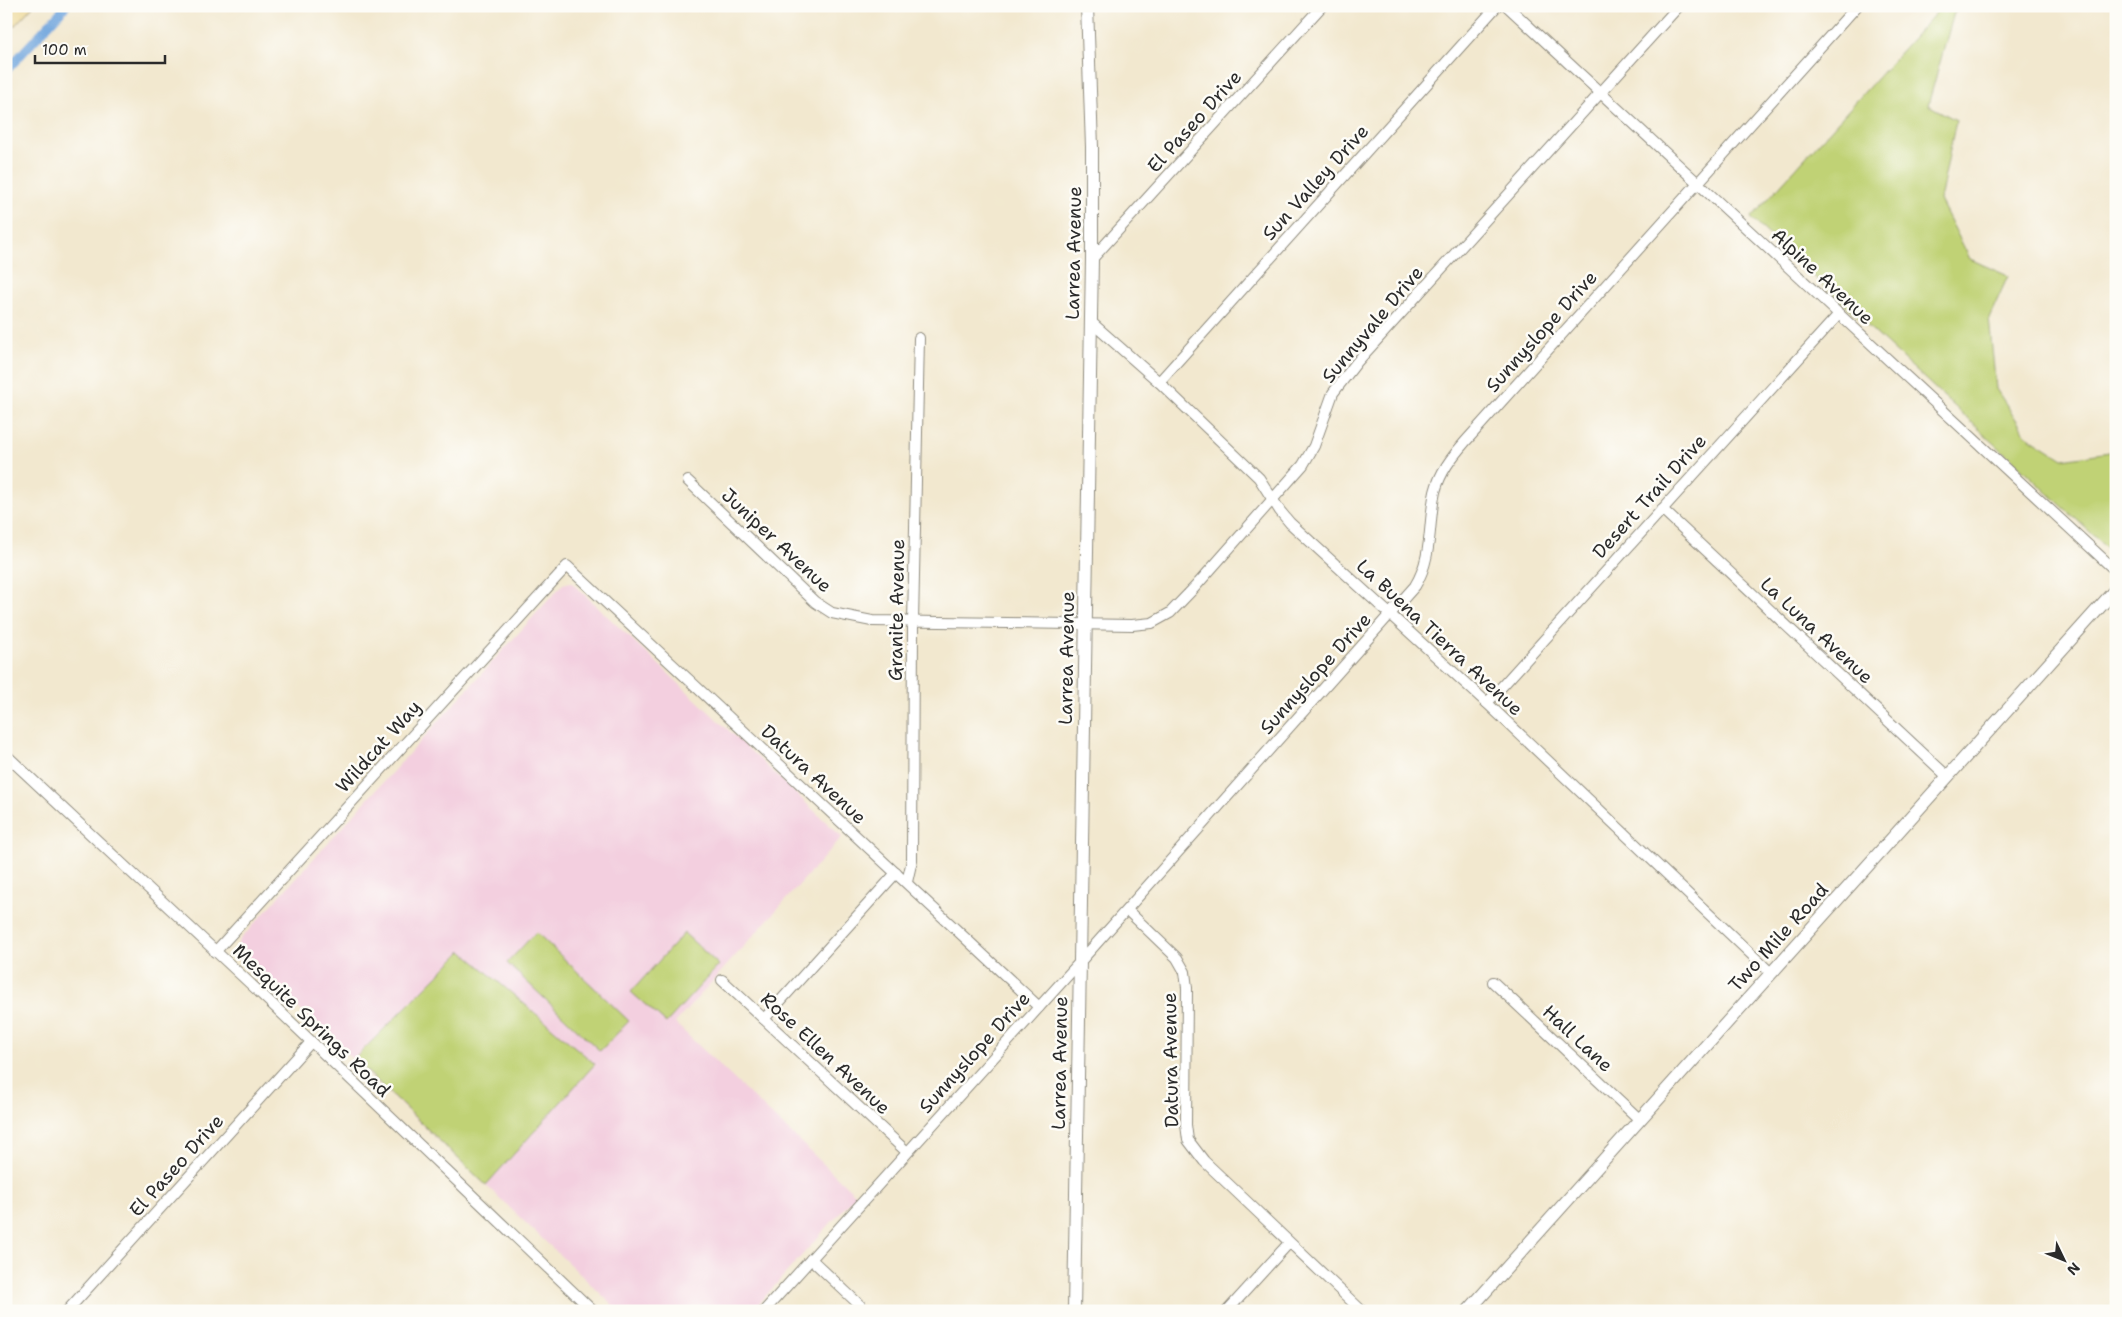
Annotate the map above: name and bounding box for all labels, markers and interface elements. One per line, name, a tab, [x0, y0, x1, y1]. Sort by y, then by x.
scale bar	[35, 32, 165, 64]
text: 100 m	[42, 40, 87, 60]
street label: El Paseo Drive	[1142, 65, 1247, 178]
street label: Sun Valley Drive	[1257, 119, 1374, 246]
street label: Larrea Avenue	[1060, 186, 1087, 320]
street label: Alpine Avenue	[1766, 223, 1879, 330]
street label: Sunnyvale Drive	[1316, 260, 1429, 388]
street label: Sunnyslope Drive	[1480, 265, 1603, 397]
street label: Desert Trail Drive	[1587, 429, 1712, 564]
street label: Juniper Avenue	[716, 483, 837, 598]
street label: Granite Avenue	[883, 539, 910, 681]
street label: La Buena Tierra Avenue	[1351, 553, 1528, 721]
street label: La Luna Avenue	[1755, 571, 1879, 689]
street label: Larrea Avenue	[1053, 591, 1080, 725]
street label: Sunnyslope Drive	[1254, 607, 1377, 739]
street label: Wildcat Way	[330, 695, 427, 798]
street label: Datura Avenue	[756, 719, 872, 830]
street label: Two Mile Road	[1723, 878, 1834, 997]
street label: Mesquite Springs Road	[227, 938, 396, 1102]
street label: Sunnyslope Drive	[913, 986, 1036, 1118]
street label: Rose Ellen Avenue	[755, 987, 896, 1120]
street label: Datura Avenue	[1157, 992, 1184, 1128]
street label: Larrea Avenue	[1046, 996, 1073, 1130]
street label: Hall Lane	[1537, 999, 1618, 1077]
street label: El Paseo Drive	[124, 1109, 229, 1222]
north arrow	[2040, 1234, 2090, 1284]
text: N	[2063, 1259, 2084, 1279]

